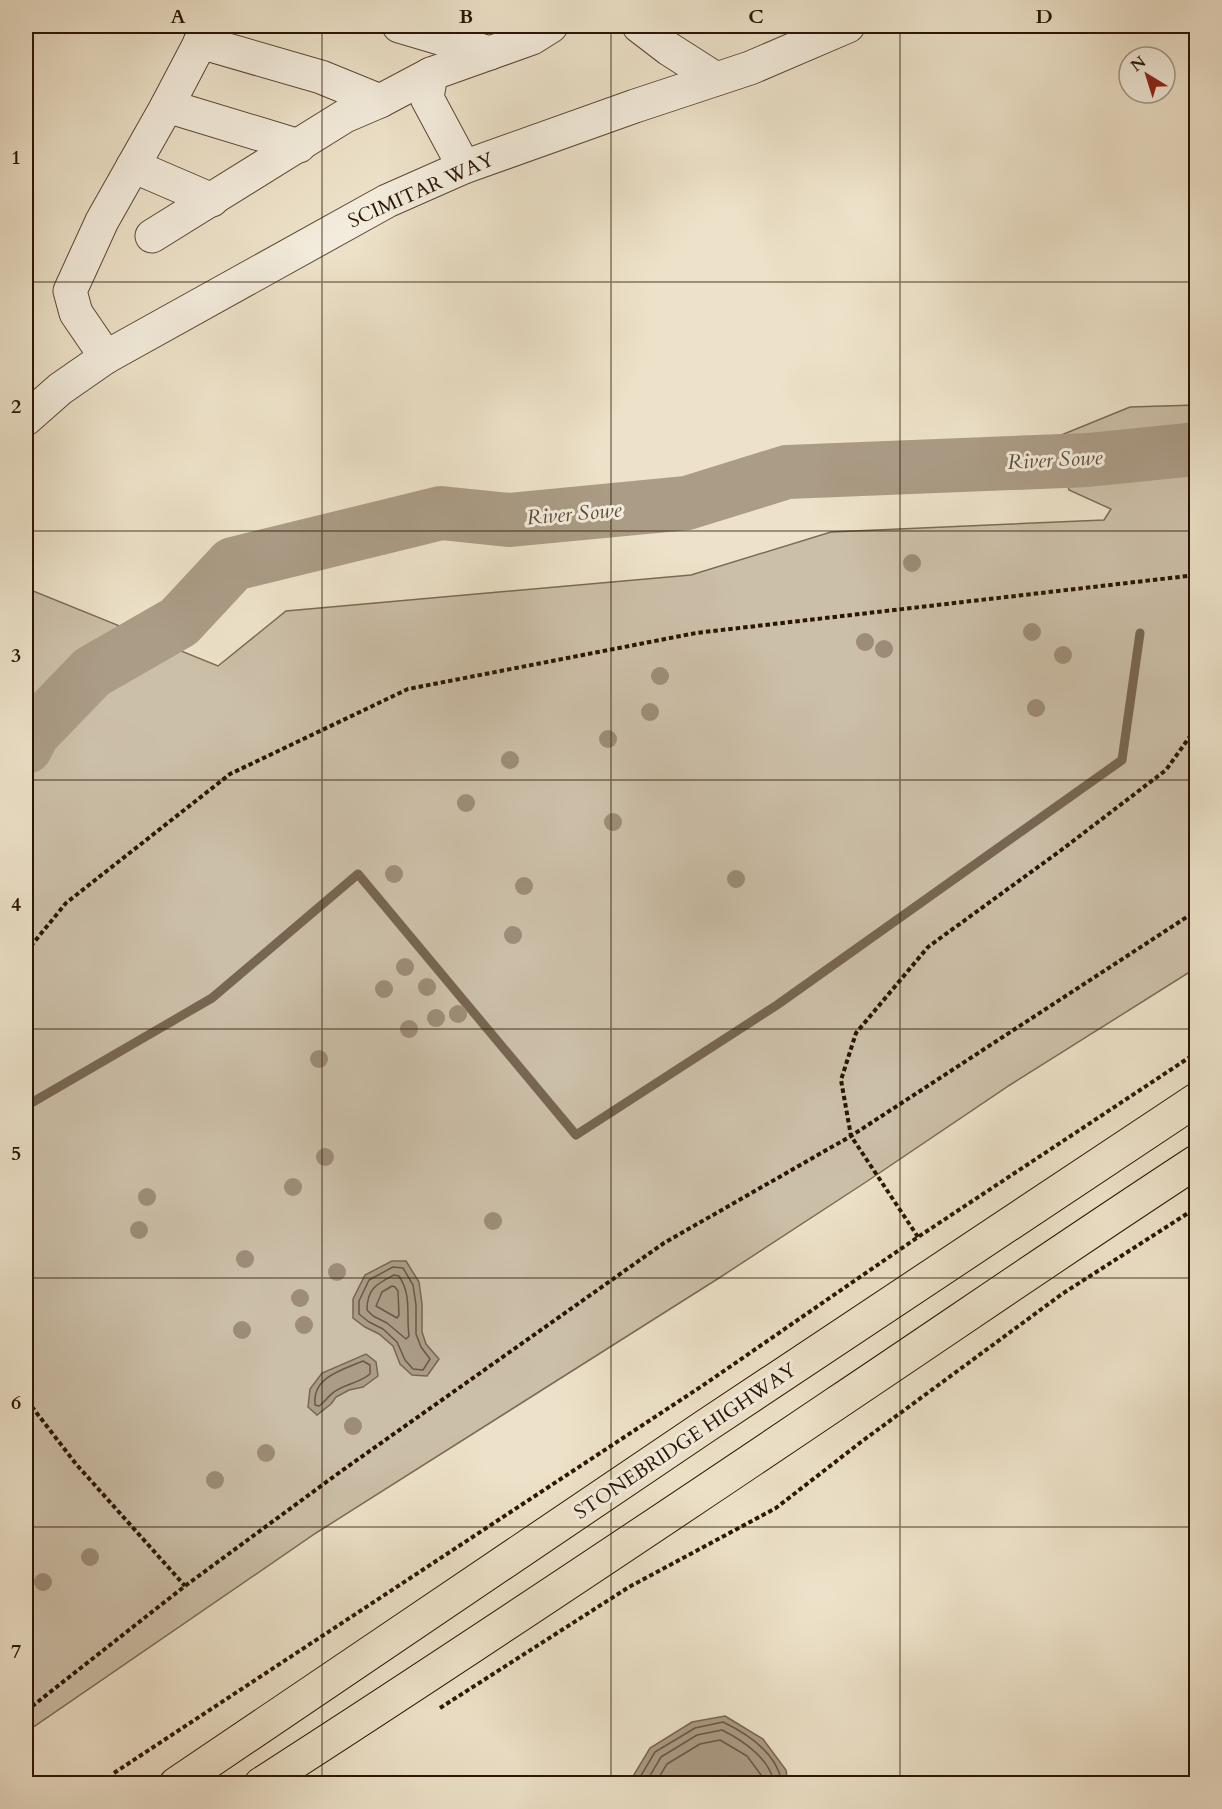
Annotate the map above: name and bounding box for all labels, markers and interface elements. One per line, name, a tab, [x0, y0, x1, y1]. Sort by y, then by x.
text: A	[170, 3, 186, 30]
text: B	[459, 3, 473, 30]
text: C	[748, 3, 764, 30]
text: D	[1035, 3, 1053, 30]
north arrow	[1117, 45, 1177, 105]
text: N	[1126, 51, 1151, 77]
text: 1	[11, 144, 21, 171]
street label: SCIMITAR WAY	[344, 146, 498, 234]
text: 2	[11, 393, 21, 420]
water label: River Sowe	[1007, 443, 1104, 477]
water label: River Sowe	[525, 495, 624, 533]
text: 3	[11, 642, 21, 669]
text: 4	[11, 891, 21, 918]
text: 5	[11, 1140, 21, 1167]
street label: STONEBRIDGE HIGHWAY	[569, 1356, 802, 1526]
text: 6	[11, 1389, 21, 1416]
text: 7	[11, 1638, 21, 1665]

